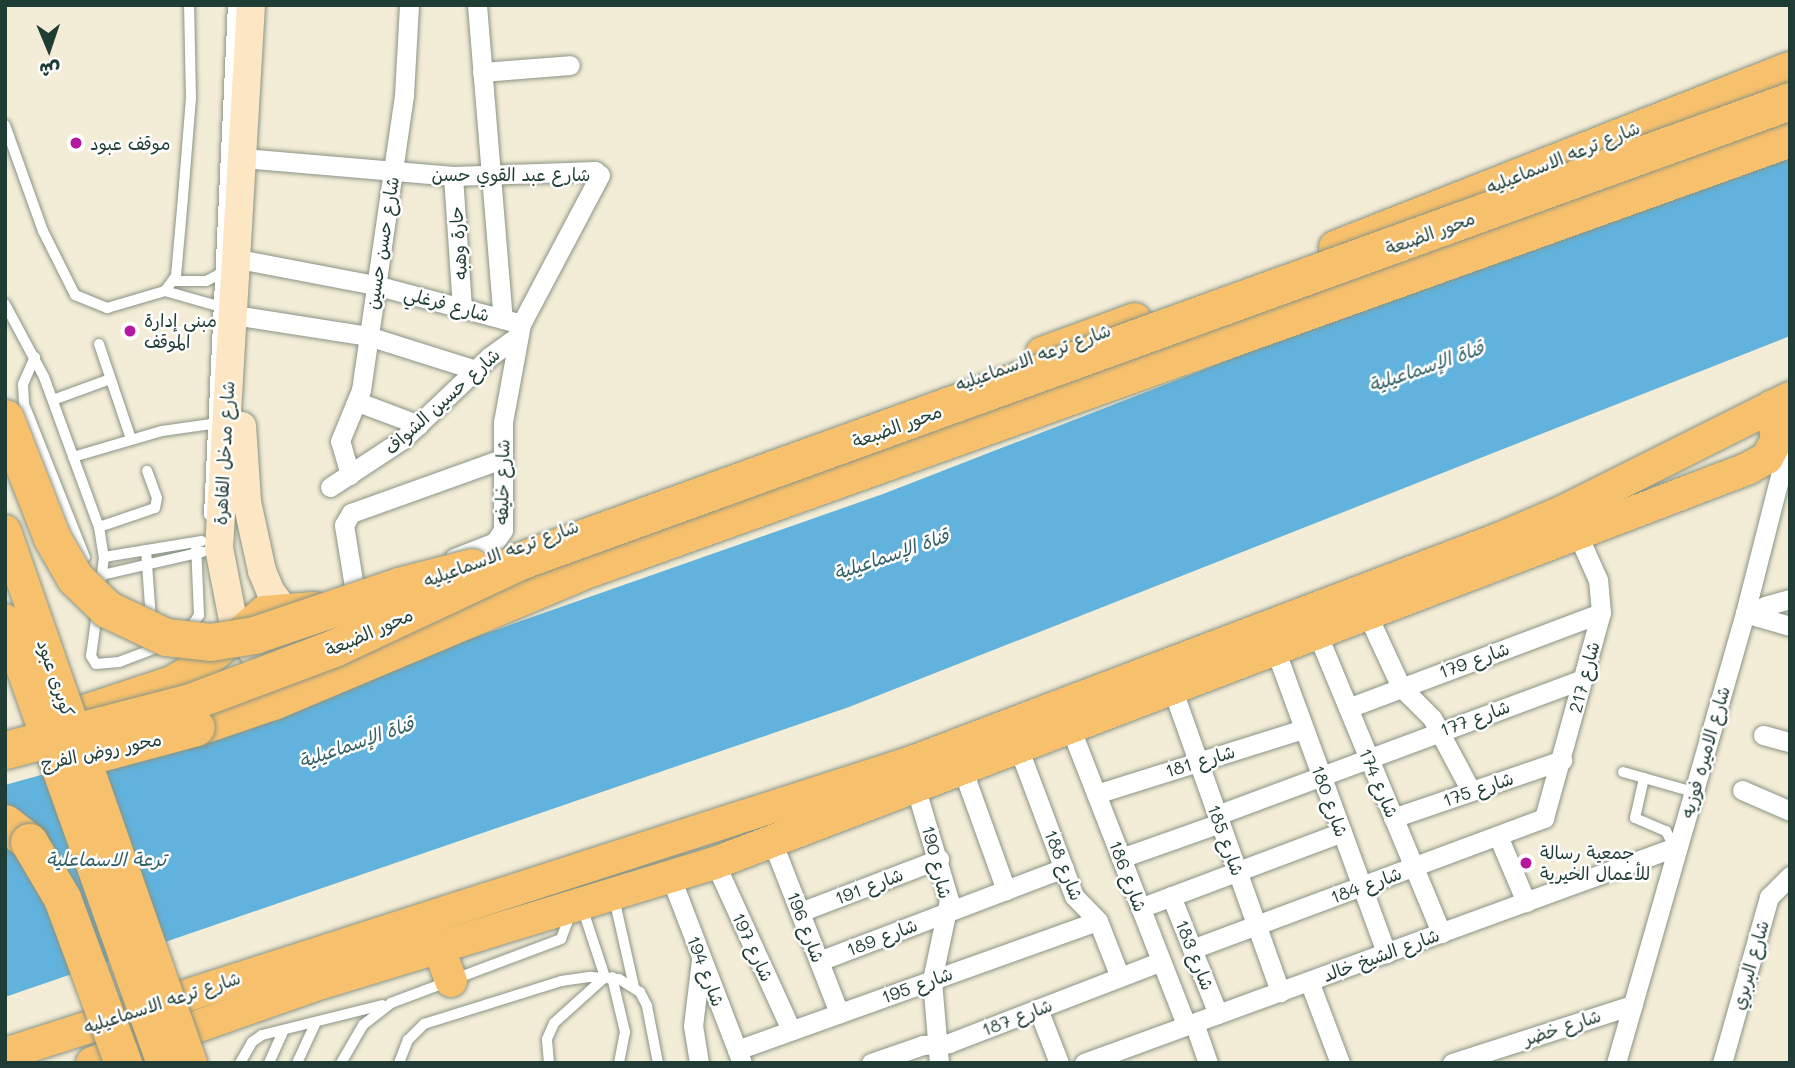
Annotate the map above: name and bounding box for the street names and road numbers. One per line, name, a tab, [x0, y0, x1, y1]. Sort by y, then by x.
street label: شارع ترعه الاسماعيليه	[1483, 116, 1643, 198]
street label: شارع عبد القوي حسن	[432, 163, 590, 185]
street label: شارع حسن حسين	[361, 175, 403, 311]
street label: حارة وهبه	[445, 206, 471, 280]
street label: محور الضبعة	[1382, 207, 1478, 259]
street label: شارع فرغلي	[402, 282, 492, 326]
street label: شارع ترعه الاسماعيليه	[952, 319, 1114, 395]
street label: شارع حسين الشواف	[380, 343, 504, 459]
street label: شارع مدخل القاهرة	[209, 380, 239, 526]
street label: محور الضبعة	[849, 400, 945, 452]
street label: شارع خليفه	[490, 439, 514, 525]
street label: شارع ترعه الاسماعيليه	[420, 515, 582, 591]
street label: محور الضبعة	[322, 603, 416, 661]
street label: كوبرى عبود	[33, 637, 79, 719]
street label: شارع 179	[1436, 637, 1512, 683]
street label: شارع 217	[1564, 639, 1604, 715]
street label: شارع الاميره فوزيه	[1676, 684, 1734, 820]
street label: شارع 177	[1437, 695, 1513, 741]
street label: محور روض الفرج	[39, 728, 163, 774]
street label: شارع 181	[1163, 740, 1237, 782]
street label: شارع 174	[1355, 745, 1403, 821]
street label: شارع 180	[1307, 762, 1353, 840]
street label: شارع 175	[1440, 767, 1516, 811]
street label: شارع 185	[1203, 801, 1249, 879]
street label: شارع 190	[918, 823, 956, 901]
street label: شارع 188	[1040, 826, 1088, 904]
street label: شارع 186	[1105, 837, 1151, 915]
street label: شارع 184	[1327, 862, 1405, 908]
street label: شارع 191	[832, 863, 906, 909]
street label: شارع 196	[783, 888, 829, 966]
street label: شارع 197	[728, 909, 778, 985]
street label: شارع 189	[843, 914, 921, 960]
street label: شارع 183	[1171, 917, 1219, 993]
street label: شارع البربري	[1727, 918, 1773, 1012]
street label: شارع الشيخ خالد	[1320, 924, 1442, 986]
street label: شارع 194	[683, 933, 729, 1009]
street label: شارع 195	[879, 962, 955, 1008]
street label: شارع ترعه الاسماعيليه	[81, 966, 243, 1038]
street label: شارع 187	[979, 994, 1055, 1040]
street label: شارع خضر	[1520, 1004, 1604, 1050]

